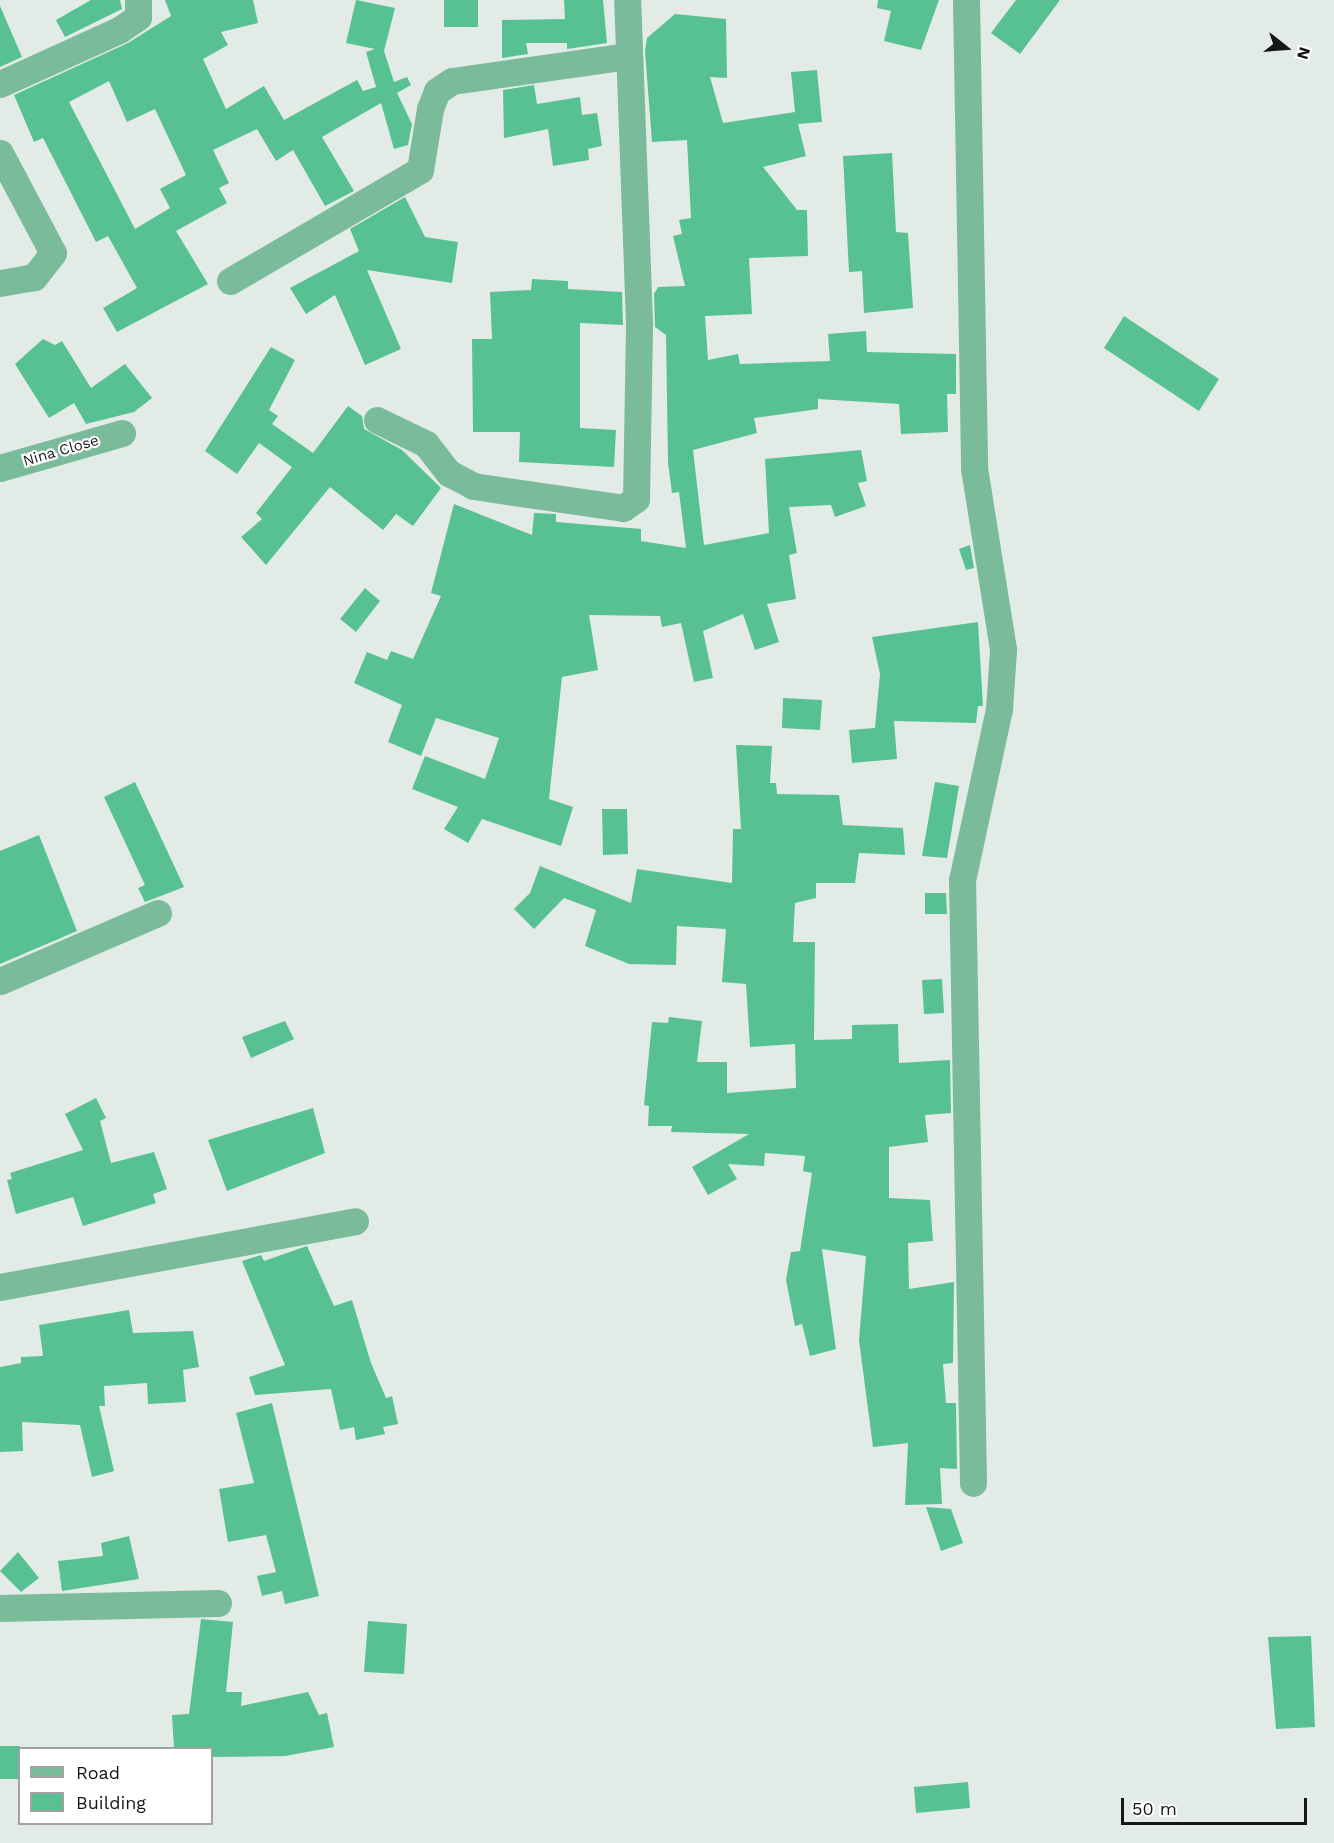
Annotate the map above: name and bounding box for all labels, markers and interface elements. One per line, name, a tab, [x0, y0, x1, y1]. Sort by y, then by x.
north arrow	[1256, 18, 1316, 78]
text: N	[1293, 45, 1315, 62]
street label: Nina Close	[21, 432, 101, 470]
legend	[18, 1747, 213, 1825]
text: Road	[76, 1762, 120, 1783]
scale bar	[1124, 1786, 1310, 1824]
text: Building	[76, 1792, 146, 1813]
text: 50 m	[1132, 1798, 1177, 1819]

